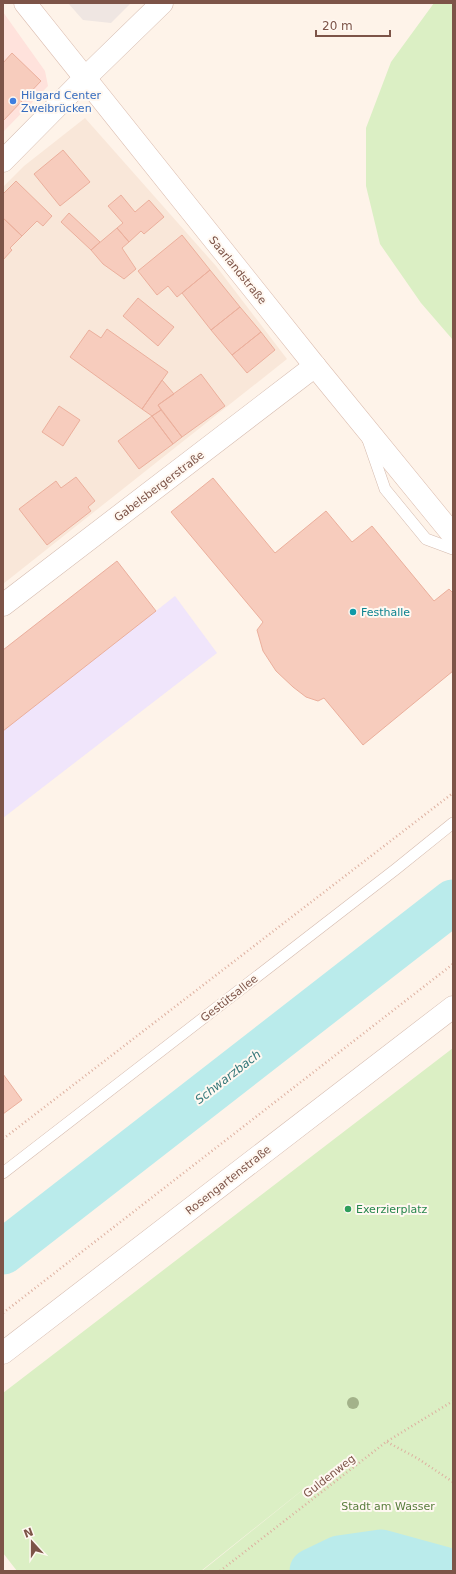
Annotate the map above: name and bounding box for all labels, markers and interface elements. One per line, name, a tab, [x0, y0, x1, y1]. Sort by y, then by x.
scale bar	[316, 12, 390, 38]
text: 20 m	[322, 19, 353, 33]
place label: Hilgard Center Zweibrücken	[21, 89, 101, 115]
marker: Hilgard Center Zweibrücken	[8, 96, 18, 106]
street label: Saarlandstraße	[206, 234, 269, 307]
street label: Gabelsbergerstraße	[112, 448, 207, 524]
place label: Festhalle	[361, 606, 410, 619]
marker: Festhalle	[348, 607, 358, 617]
street label: Gestütsallee	[198, 972, 261, 1025]
water label: Schwarzbach	[192, 1047, 264, 1107]
street label: Rosengartenstraße	[183, 1143, 274, 1218]
place label: Exerzierplatz	[356, 1203, 428, 1216]
marker: Exerzierplatz	[343, 1204, 353, 1214]
street label: Guldenweg	[301, 1452, 358, 1501]
park label: Stadt am Wasser	[341, 1500, 435, 1513]
north arrow	[12, 1522, 52, 1562]
text: N	[22, 1525, 35, 1541]

